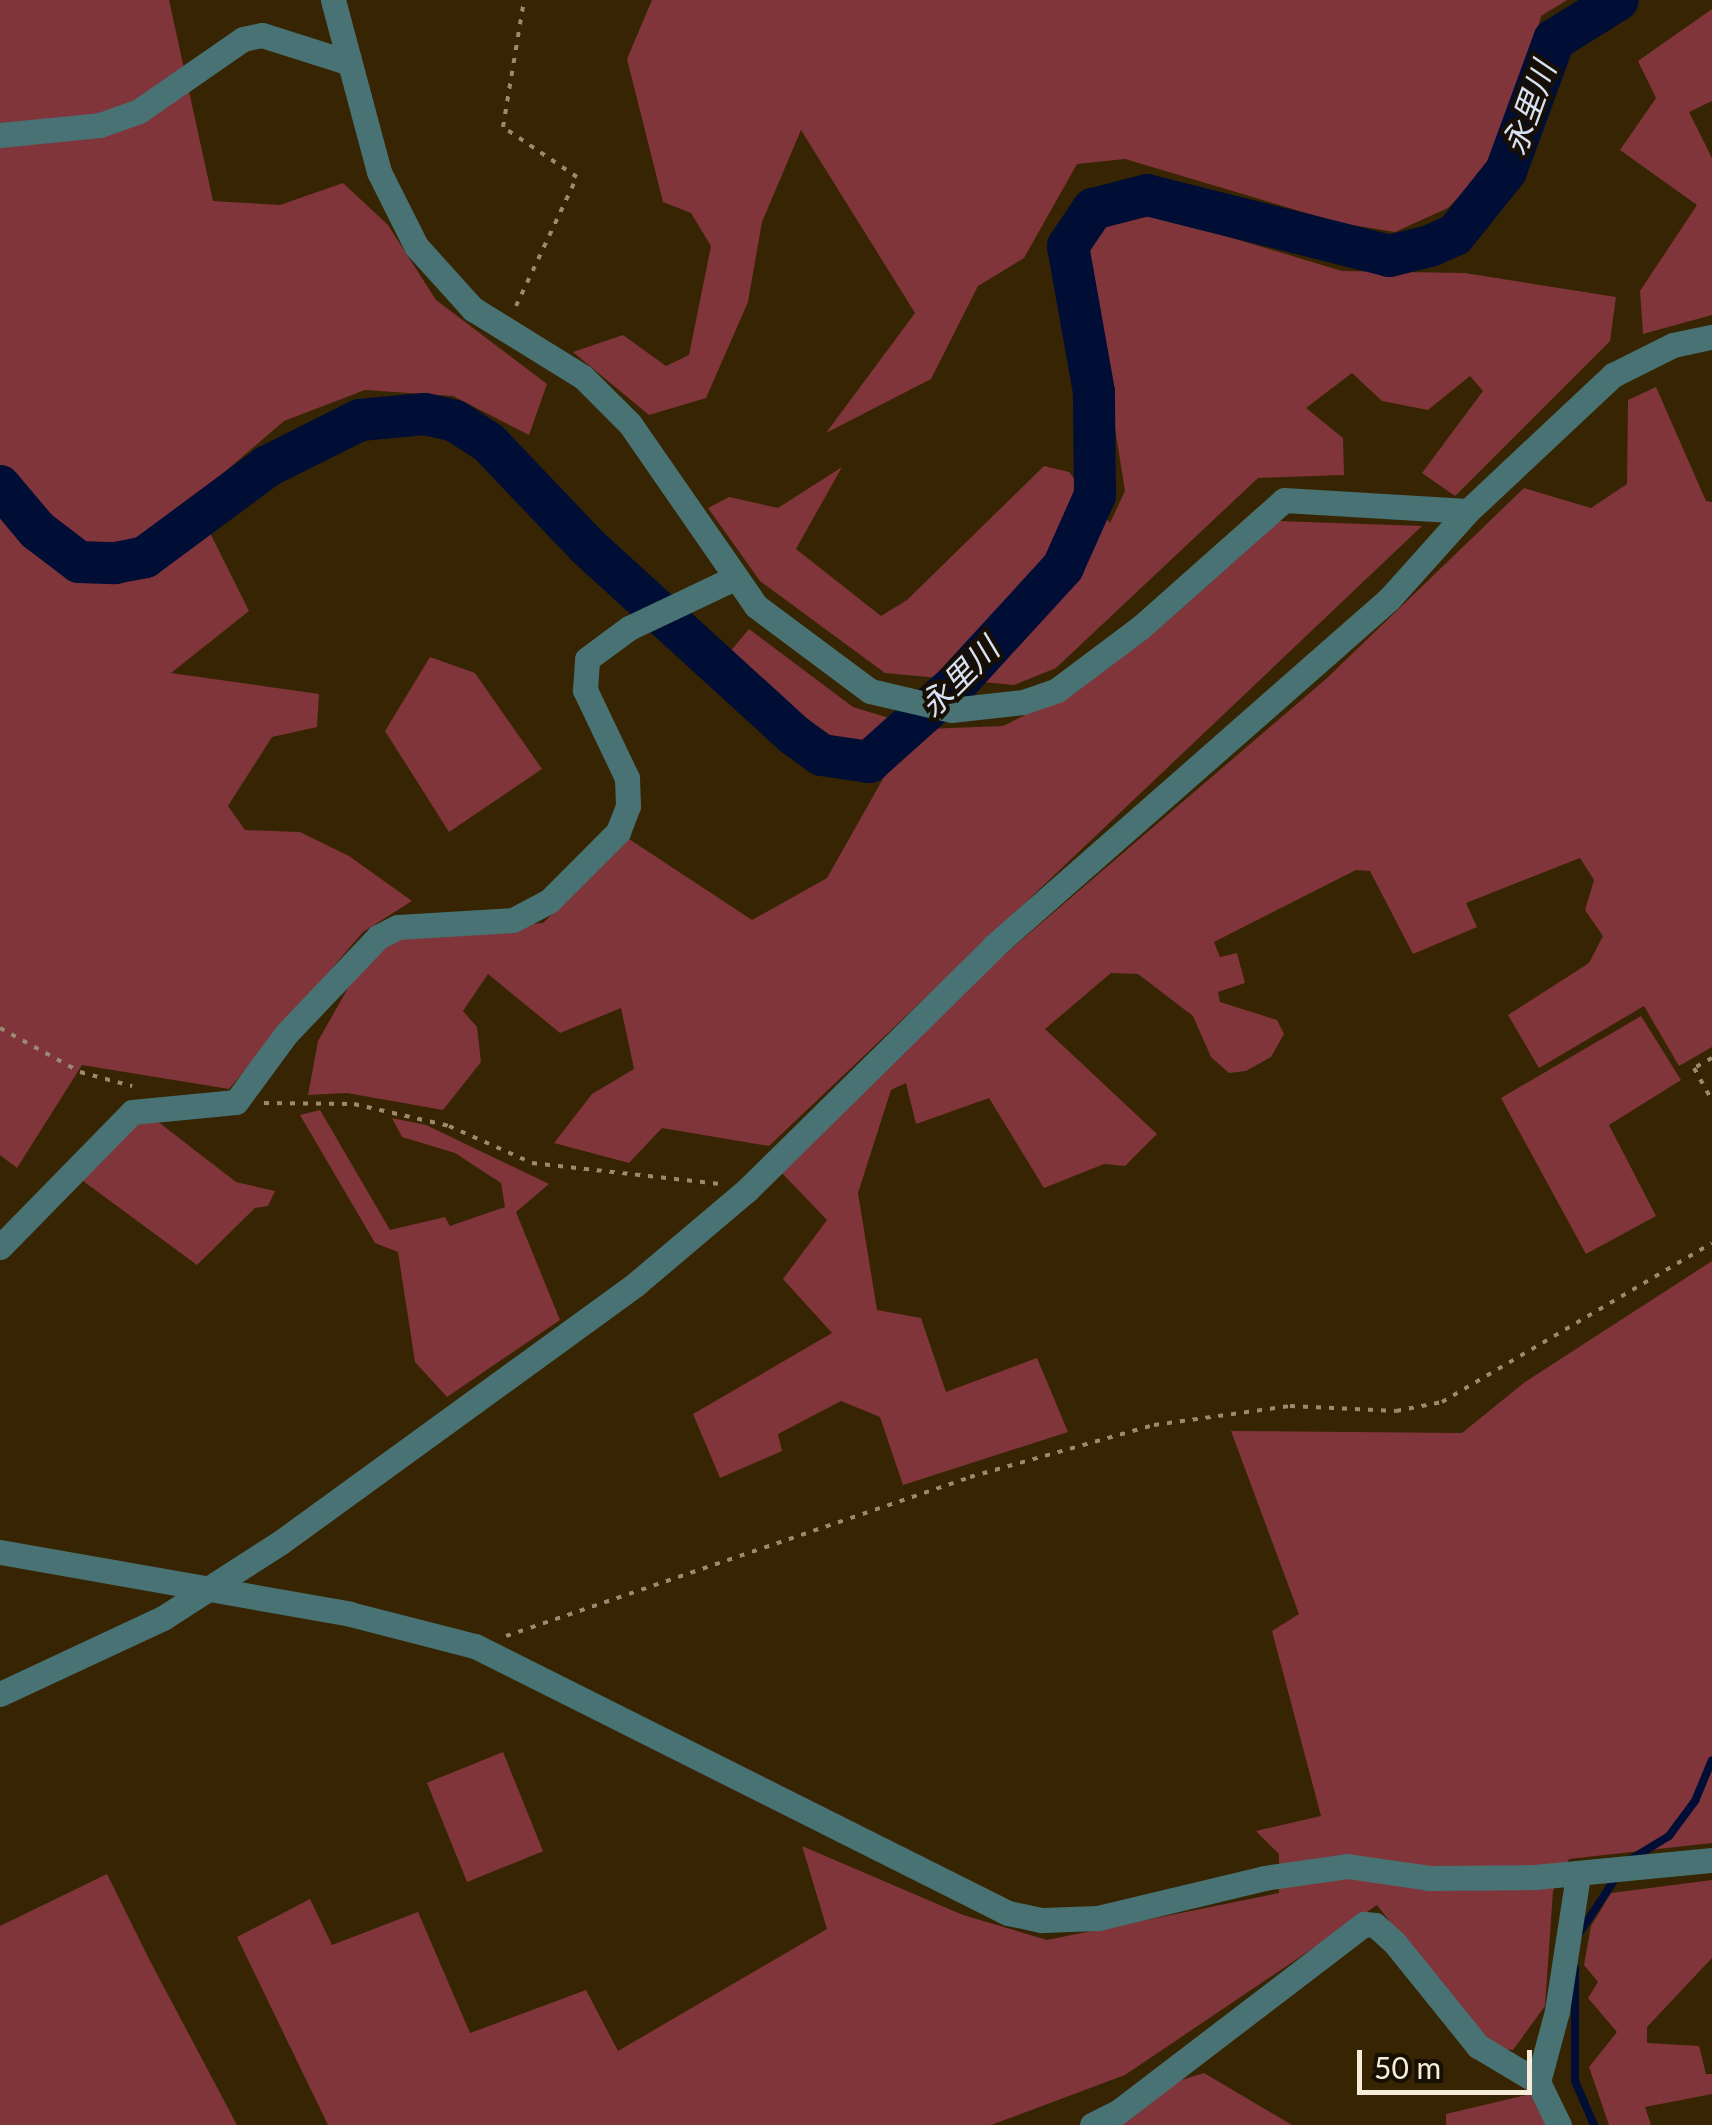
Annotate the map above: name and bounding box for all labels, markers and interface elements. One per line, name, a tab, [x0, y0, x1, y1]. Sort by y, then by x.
water label: 永里川	[1495, 56, 1563, 160]
water label: 永里川	[911, 629, 1007, 725]
scale bar	[1362, 2030, 1537, 2092]
text: 50 m	[1374, 2049, 1441, 2085]

